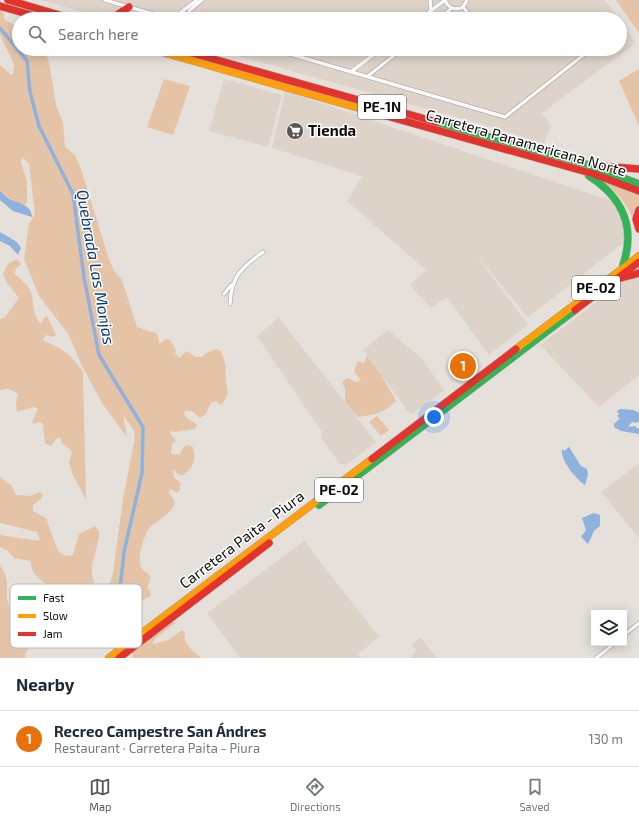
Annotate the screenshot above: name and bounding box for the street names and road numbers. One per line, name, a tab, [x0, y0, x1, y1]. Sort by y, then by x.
road number: PE-1N	[358, 95, 406, 119]
street label: Carretera Panamericana Norte	[424, 105, 629, 179]
road number: PE-02	[572, 276, 620, 300]
road number: PE-02	[315, 478, 363, 502]
street label: Carretera Paita - Piura	[175, 486, 307, 592]

